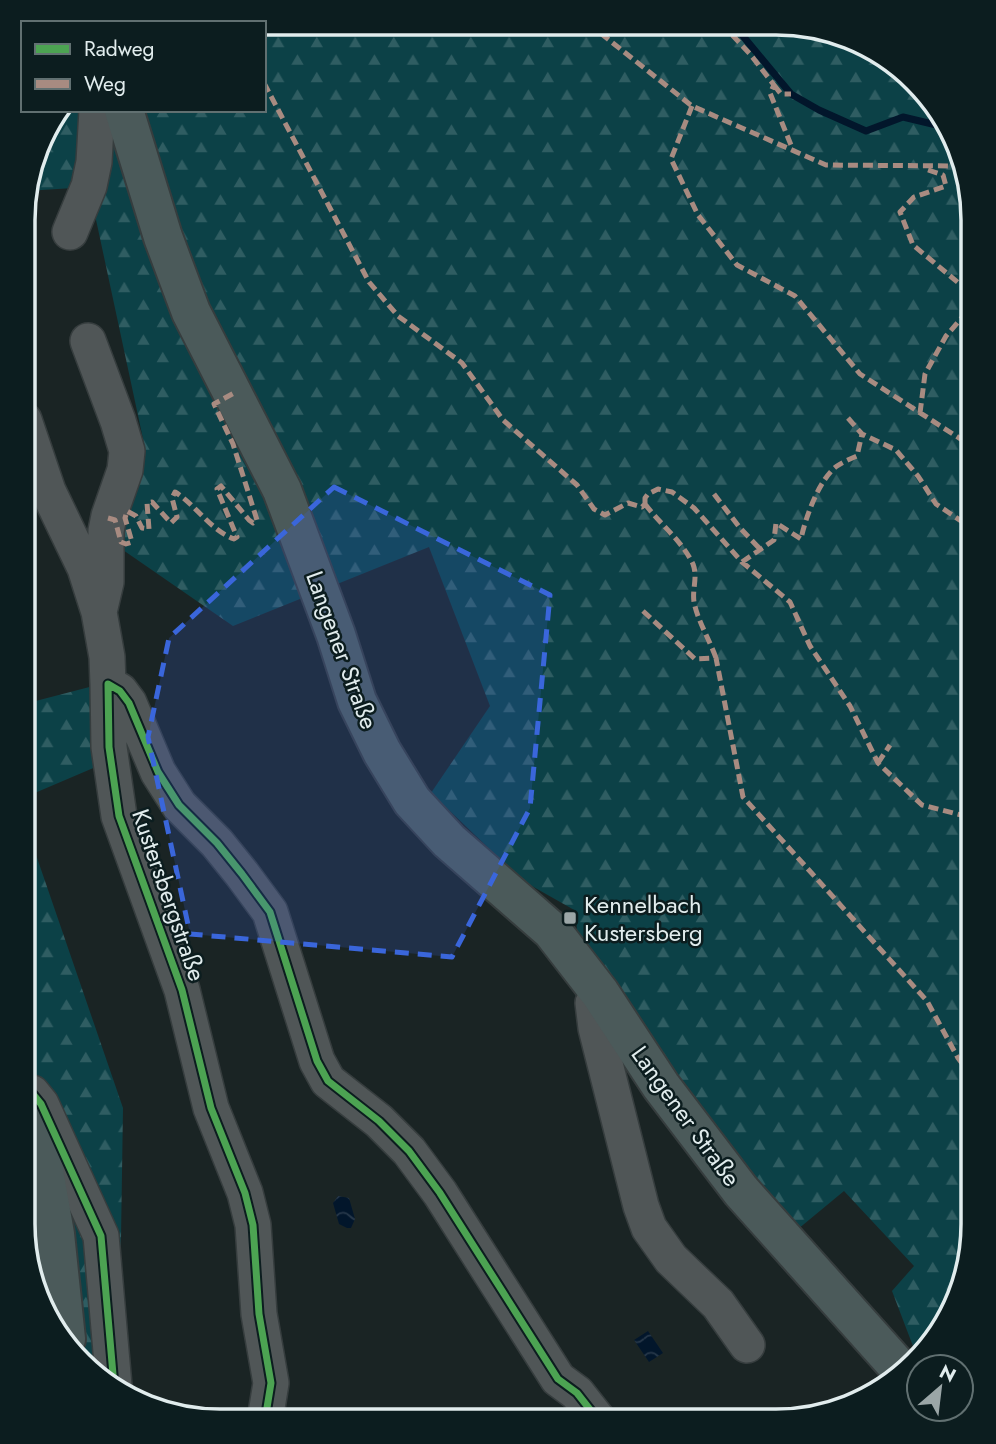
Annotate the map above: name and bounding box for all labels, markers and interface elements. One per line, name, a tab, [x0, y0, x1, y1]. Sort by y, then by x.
legend	[21, 21, 266, 112]
text: Radweg	[84, 34, 155, 64]
text: Weg	[84, 69, 126, 99]
street label: Langener Straße	[297, 566, 387, 734]
street label: Kustersbergstraße	[123, 804, 215, 986]
place label: Kennelbach Kustersberg	[584, 887, 703, 950]
marker: Kennelbach Kustersberg	[562, 910, 578, 926]
street label: Langener Straße	[623, 1039, 749, 1193]
north arrow	[905, 1353, 975, 1423]
text: N	[935, 1358, 961, 1389]

